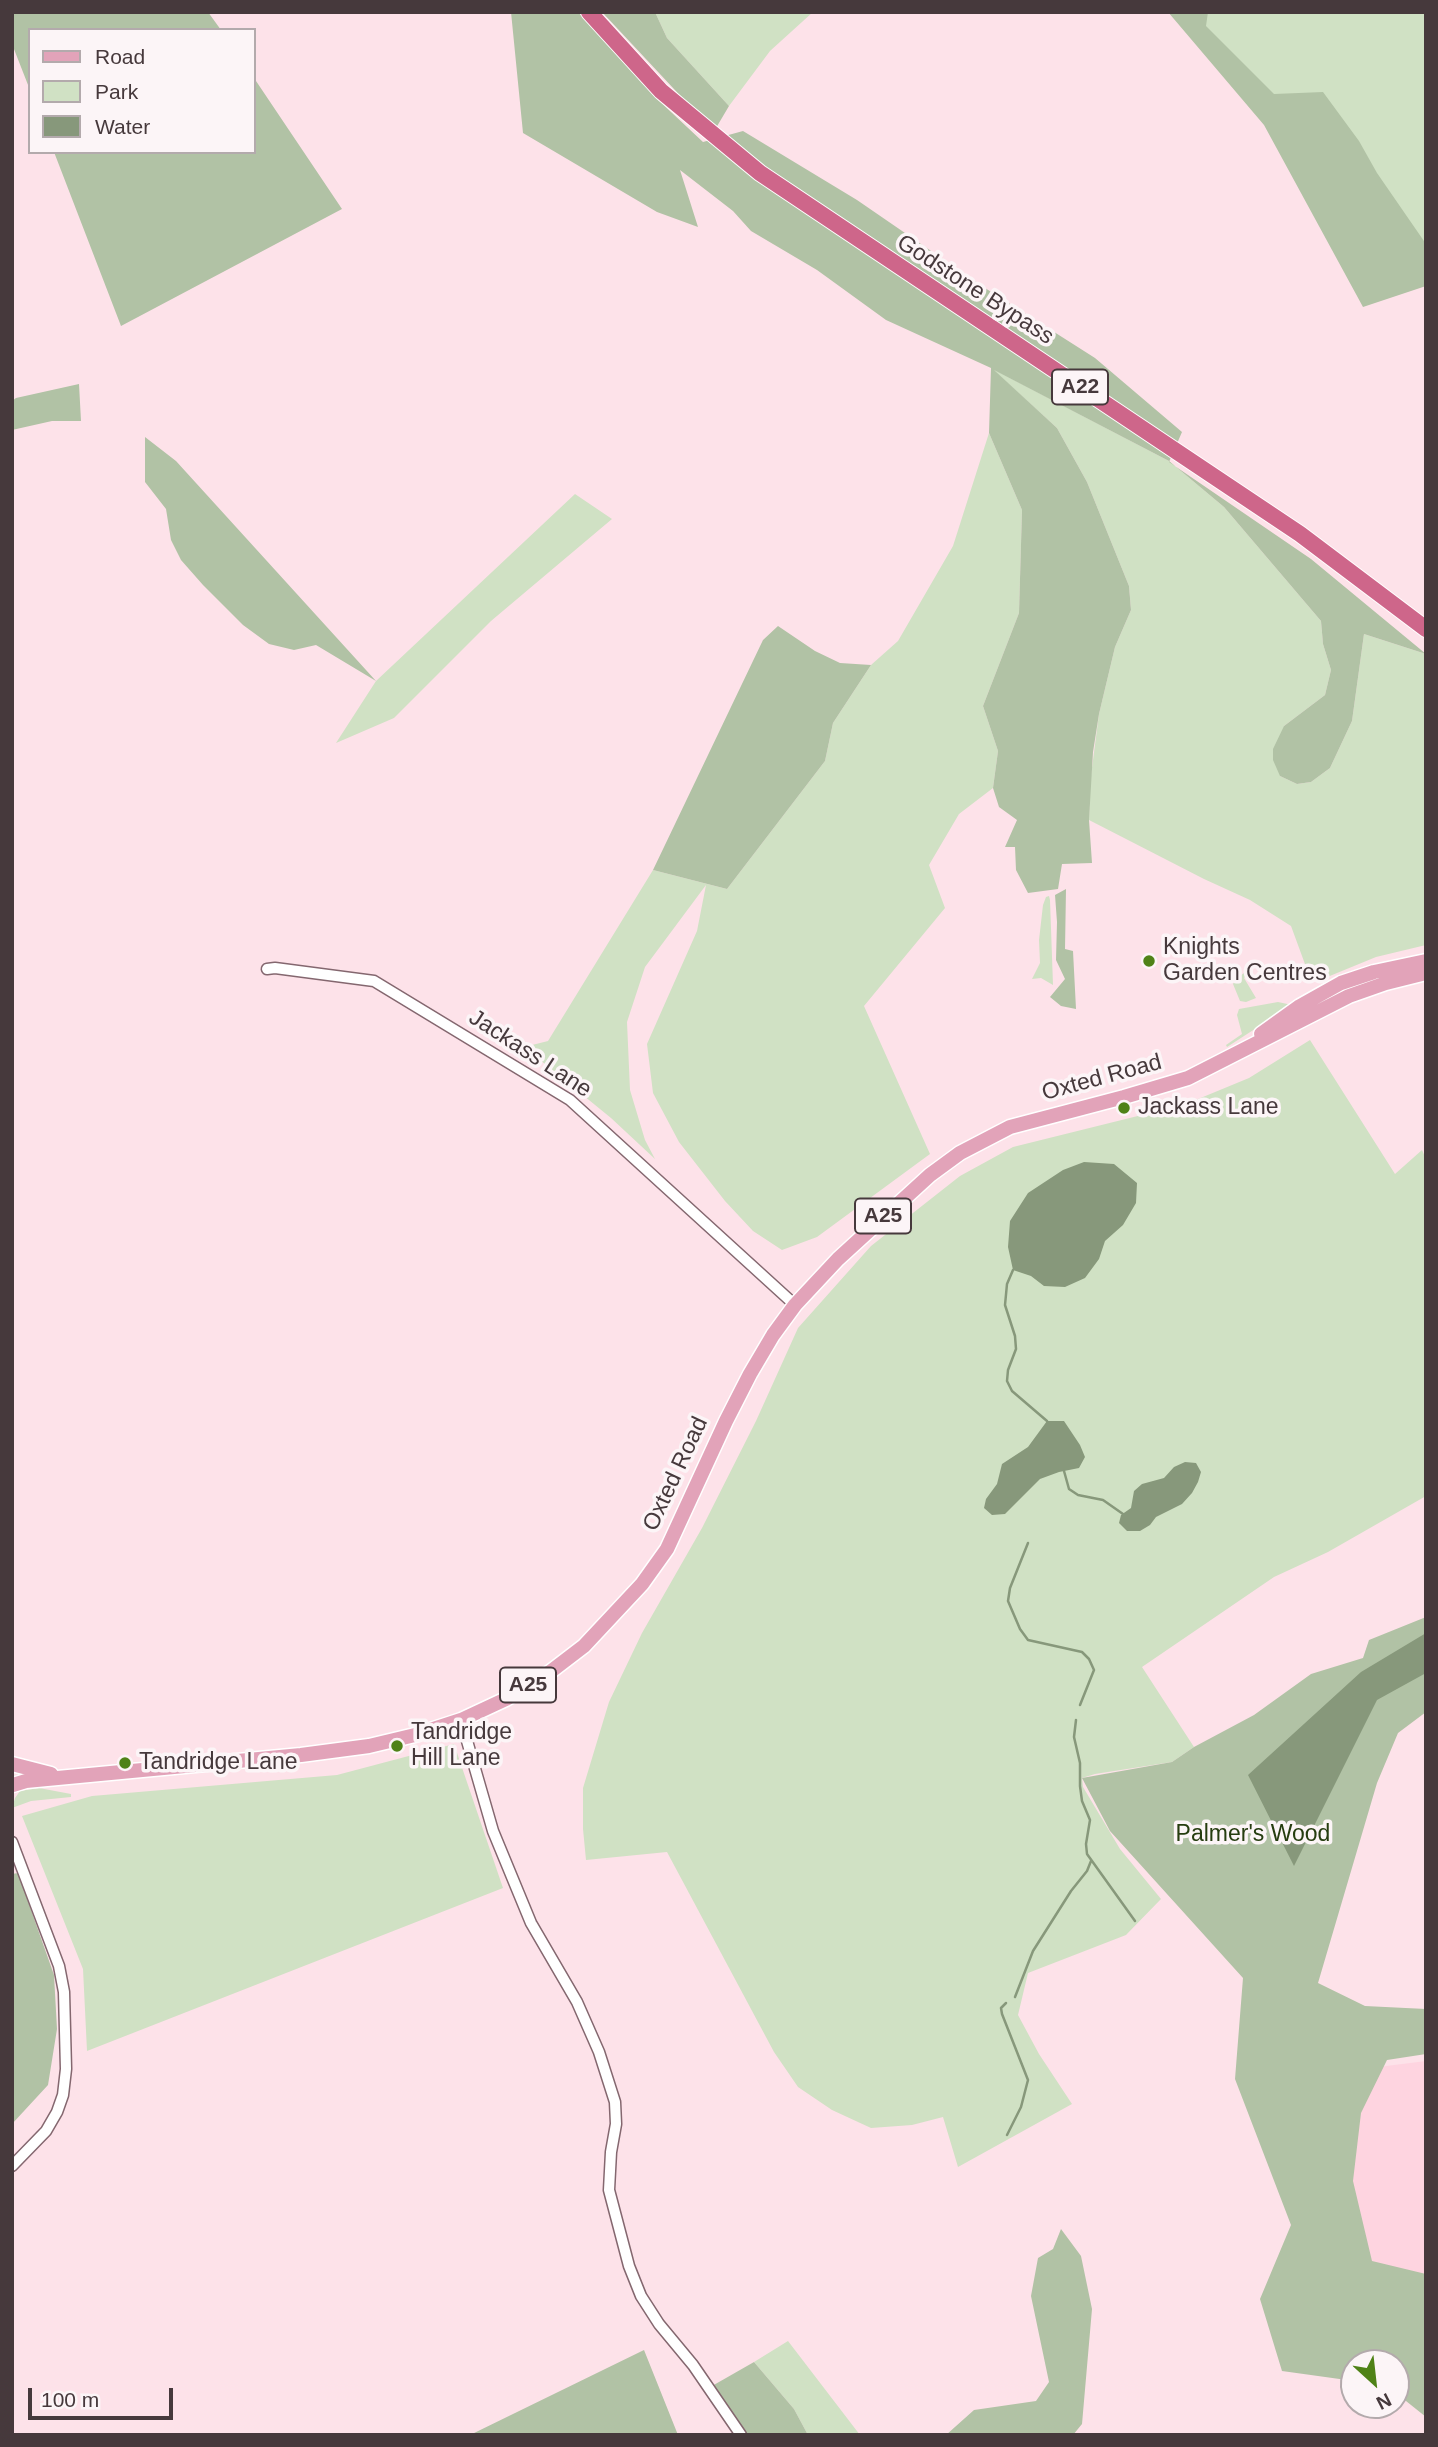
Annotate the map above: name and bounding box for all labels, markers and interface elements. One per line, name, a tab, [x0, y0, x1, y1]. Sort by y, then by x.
legend	[28, 28, 256, 154]
text: Road	[95, 45, 145, 68]
text: Park	[95, 80, 138, 103]
text: Water	[95, 115, 150, 138]
street label: Godstone Bypass	[891, 229, 1059, 351]
road number: A22	[1052, 370, 1108, 404]
place label: Knights Garden Centres	[1163, 934, 1327, 988]
marker: Knights Garden Centres	[1141, 953, 1157, 969]
street label: Jackass Lane	[464, 1004, 596, 1104]
street label: Oxted Road	[1039, 1049, 1165, 1107]
place label: Jackass Lane	[1138, 1094, 1279, 1122]
marker: Jackass Lane	[1116, 1100, 1132, 1116]
road number: A25	[855, 1198, 911, 1234]
street label: Oxted Road	[638, 1413, 714, 1535]
road number: A25	[500, 1668, 556, 1702]
place label: Tandridge Hill Lane	[411, 1719, 512, 1773]
marker: Tandridge Hill Lane	[389, 1738, 405, 1754]
place label: Tandridge Lane	[139, 1749, 298, 1777]
marker: Tandridge Lane	[117, 1755, 133, 1771]
park label: Palmer's Wood	[1176, 1821, 1330, 1849]
north arrow	[1340, 2349, 1410, 2419]
scale bar	[32, 2374, 177, 2418]
text: 100 m	[41, 2388, 99, 2411]
text: N	[1373, 2389, 1395, 2414]

